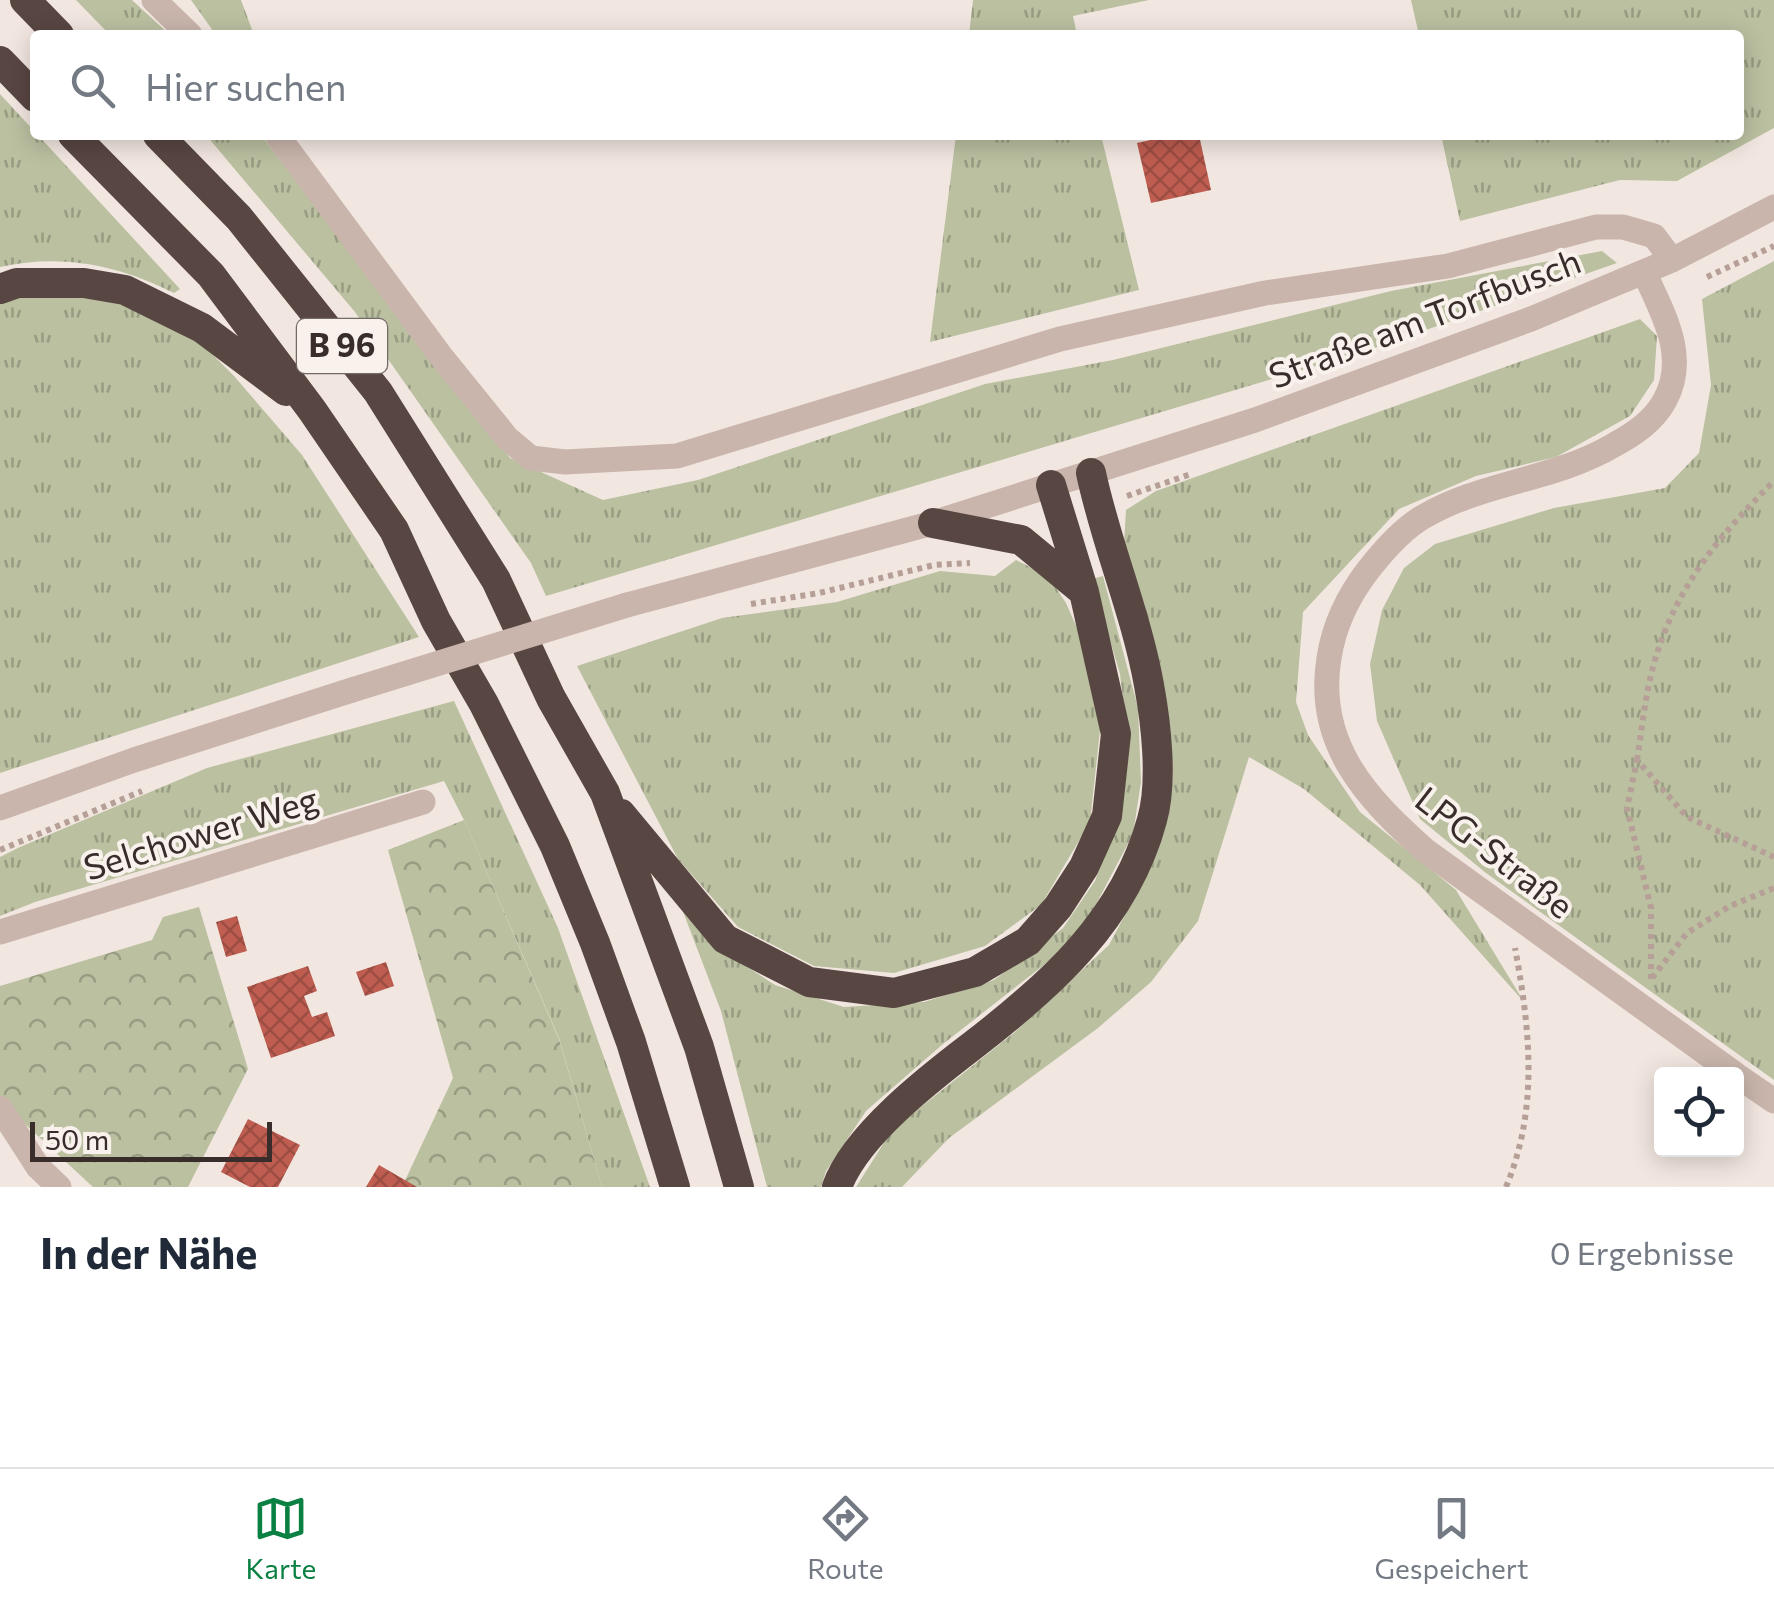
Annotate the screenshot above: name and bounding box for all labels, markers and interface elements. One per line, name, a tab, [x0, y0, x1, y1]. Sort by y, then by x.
search box	[30, 30, 1744, 140]
icon: search	[65, 58, 120, 113]
text: Hier suchen	[145, 62, 347, 109]
street label: Straße am Torfbusch	[1262, 237, 1586, 396]
road number: B 96	[297, 319, 387, 373]
street label: Selchower Weg	[78, 776, 323, 888]
street label: LPG-Straße	[1408, 776, 1583, 926]
map controls	[1654, 1067, 1744, 1157]
button: locate	[1654, 1067, 1744, 1157]
scale bar	[30, 1117, 272, 1162]
text: 50 m	[45, 1122, 109, 1156]
text: In der Nähe	[40, 1226, 257, 1278]
text: 0 Ergebnisse	[1550, 1232, 1734, 1272]
tab: Karte	[246, 1491, 316, 1585]
tab: Route	[807, 1491, 884, 1585]
tab: Gespeichert	[1375, 1491, 1528, 1585]

